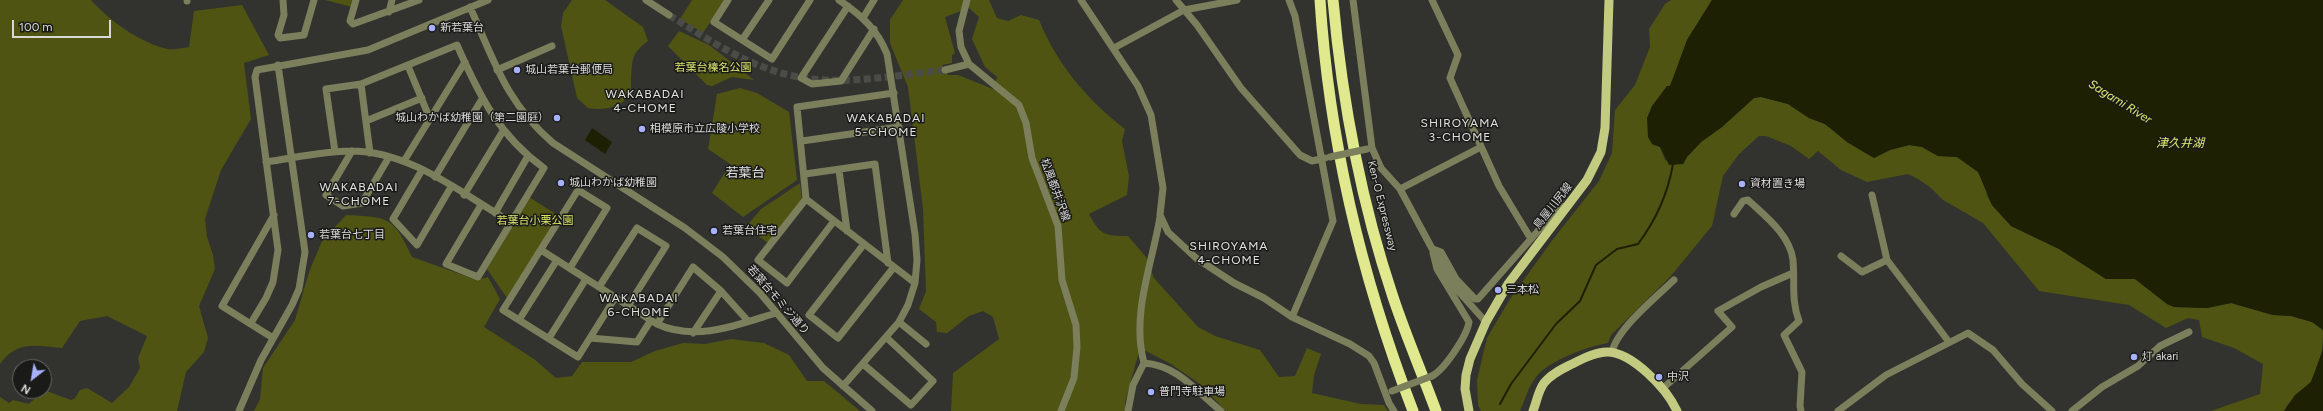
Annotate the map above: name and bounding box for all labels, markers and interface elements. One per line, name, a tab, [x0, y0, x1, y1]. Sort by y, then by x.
scale bar	[14, 12, 113, 38]
text: 100 m	[19, 20, 53, 34]
place label: 新若葉台	[440, 21, 484, 35]
marker: 新若葉台	[427, 23, 437, 33]
park label: 若葉台榛名公園	[675, 61, 751, 75]
place label: 城山若葉台郵便局	[525, 63, 613, 77]
marker: 城山若葉台郵便局	[512, 65, 522, 75]
water label: Sagami River	[2086, 77, 2154, 127]
district label: WAKABADAI 4-CHOME	[606, 87, 684, 115]
place label: 城山わかば幼稚園（第二園庭）	[395, 111, 549, 125]
district label: WAKABADAI 5-CHOME	[847, 111, 925, 139]
marker: 城山わかば幼稚園（第二園庭）	[552, 113, 562, 123]
district label: SHIROYAMA 3-CHOME	[1421, 116, 1499, 144]
place label: 相模原市立広陵小学校	[650, 122, 760, 136]
marker: 相模原市立広陵小学校	[637, 124, 647, 134]
water label: 津久井湖	[2156, 136, 2204, 150]
street label: 松風都井沢線	[1038, 157, 1072, 223]
street label: Ken-O Expressway	[1364, 159, 1400, 253]
district label: 若葉台	[726, 165, 764, 181]
place label: 城山わかば幼稚園	[569, 176, 657, 190]
place label: 資材置き場	[1750, 177, 1805, 191]
marker: 城山わかば幼稚園	[556, 178, 566, 188]
marker: 資材置き場	[1737, 179, 1747, 189]
district label: WAKABADAI 7-CHOME	[320, 180, 398, 208]
street label: 鳥屋川尻線	[1531, 180, 1575, 232]
park label: 若葉台小栗公園	[497, 214, 573, 228]
place label: 若葉台住宅	[722, 224, 777, 238]
marker: 若葉台住宅	[709, 226, 719, 236]
place label: 若葉台七丁目	[319, 228, 385, 242]
marker: 若葉台七丁目	[306, 230, 316, 240]
district label: SHIROYAMA 4-CHOME	[1190, 239, 1268, 267]
street label: 若葉台モミジ通り	[744, 262, 812, 338]
place label: 三本松	[1506, 283, 1539, 297]
marker: 三本松	[1493, 285, 1503, 295]
district label: WAKABADAI 6-CHOME	[600, 291, 678, 319]
place label: 灯 akari	[2142, 350, 2178, 364]
marker: 灯 akari	[2129, 352, 2139, 362]
north arrow	[12, 359, 52, 399]
place label: 中沢	[1667, 370, 1689, 384]
marker: 中沢	[1654, 372, 1664, 382]
text: N	[19, 381, 33, 397]
place label: 普門寺駐車場	[1159, 385, 1225, 399]
marker: 普門寺駐車場	[1146, 387, 1156, 397]

